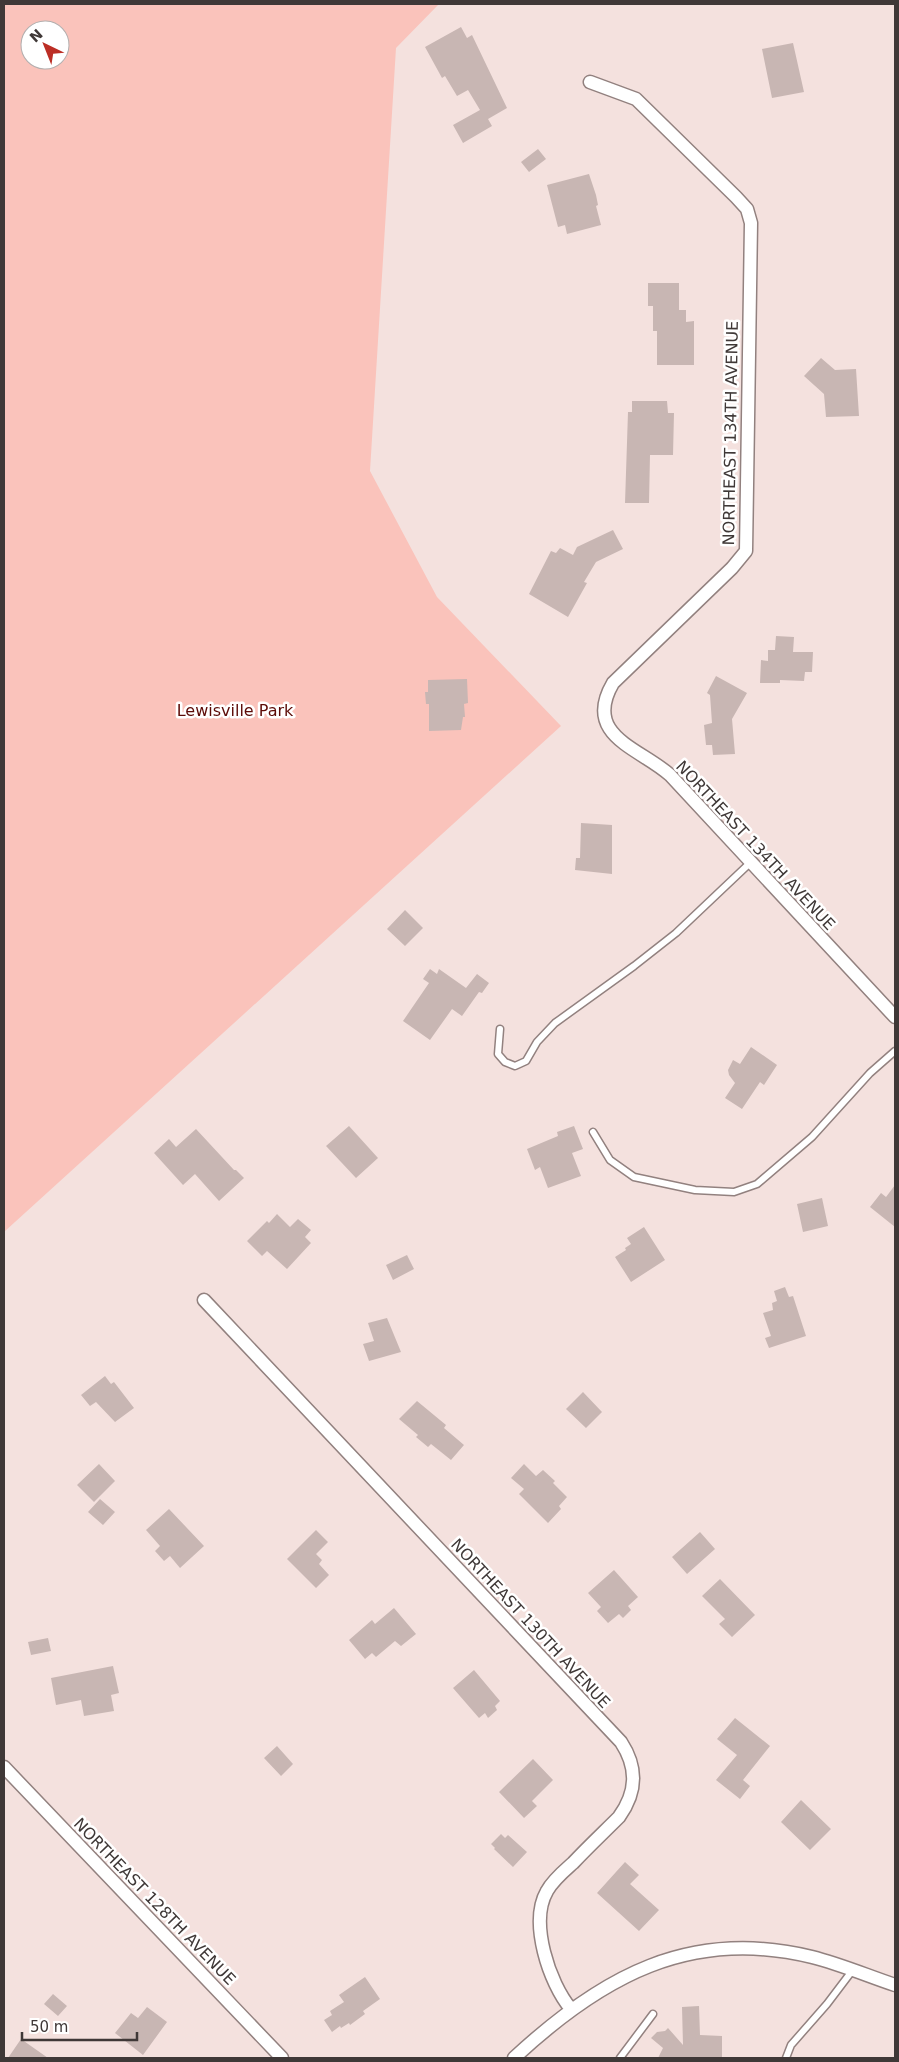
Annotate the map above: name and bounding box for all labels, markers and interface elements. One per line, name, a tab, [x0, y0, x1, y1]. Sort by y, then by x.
north arrow	[20, 20, 70, 70]
text: N	[26, 26, 46, 45]
street label: NORTHEAST 134TH AVENUE	[719, 321, 742, 545]
park label: Lewisville Park	[177, 701, 294, 720]
street label: NORTHEAST 134TH AVENUE	[672, 757, 839, 934]
street label: NORTHEAST 130TH AVENUE	[447, 1535, 614, 1712]
street label: NORTHEAST 128TH AVENUE	[70, 1814, 239, 1989]
scale bar	[22, 2010, 138, 2042]
text: 50 m	[30, 2018, 68, 2036]

